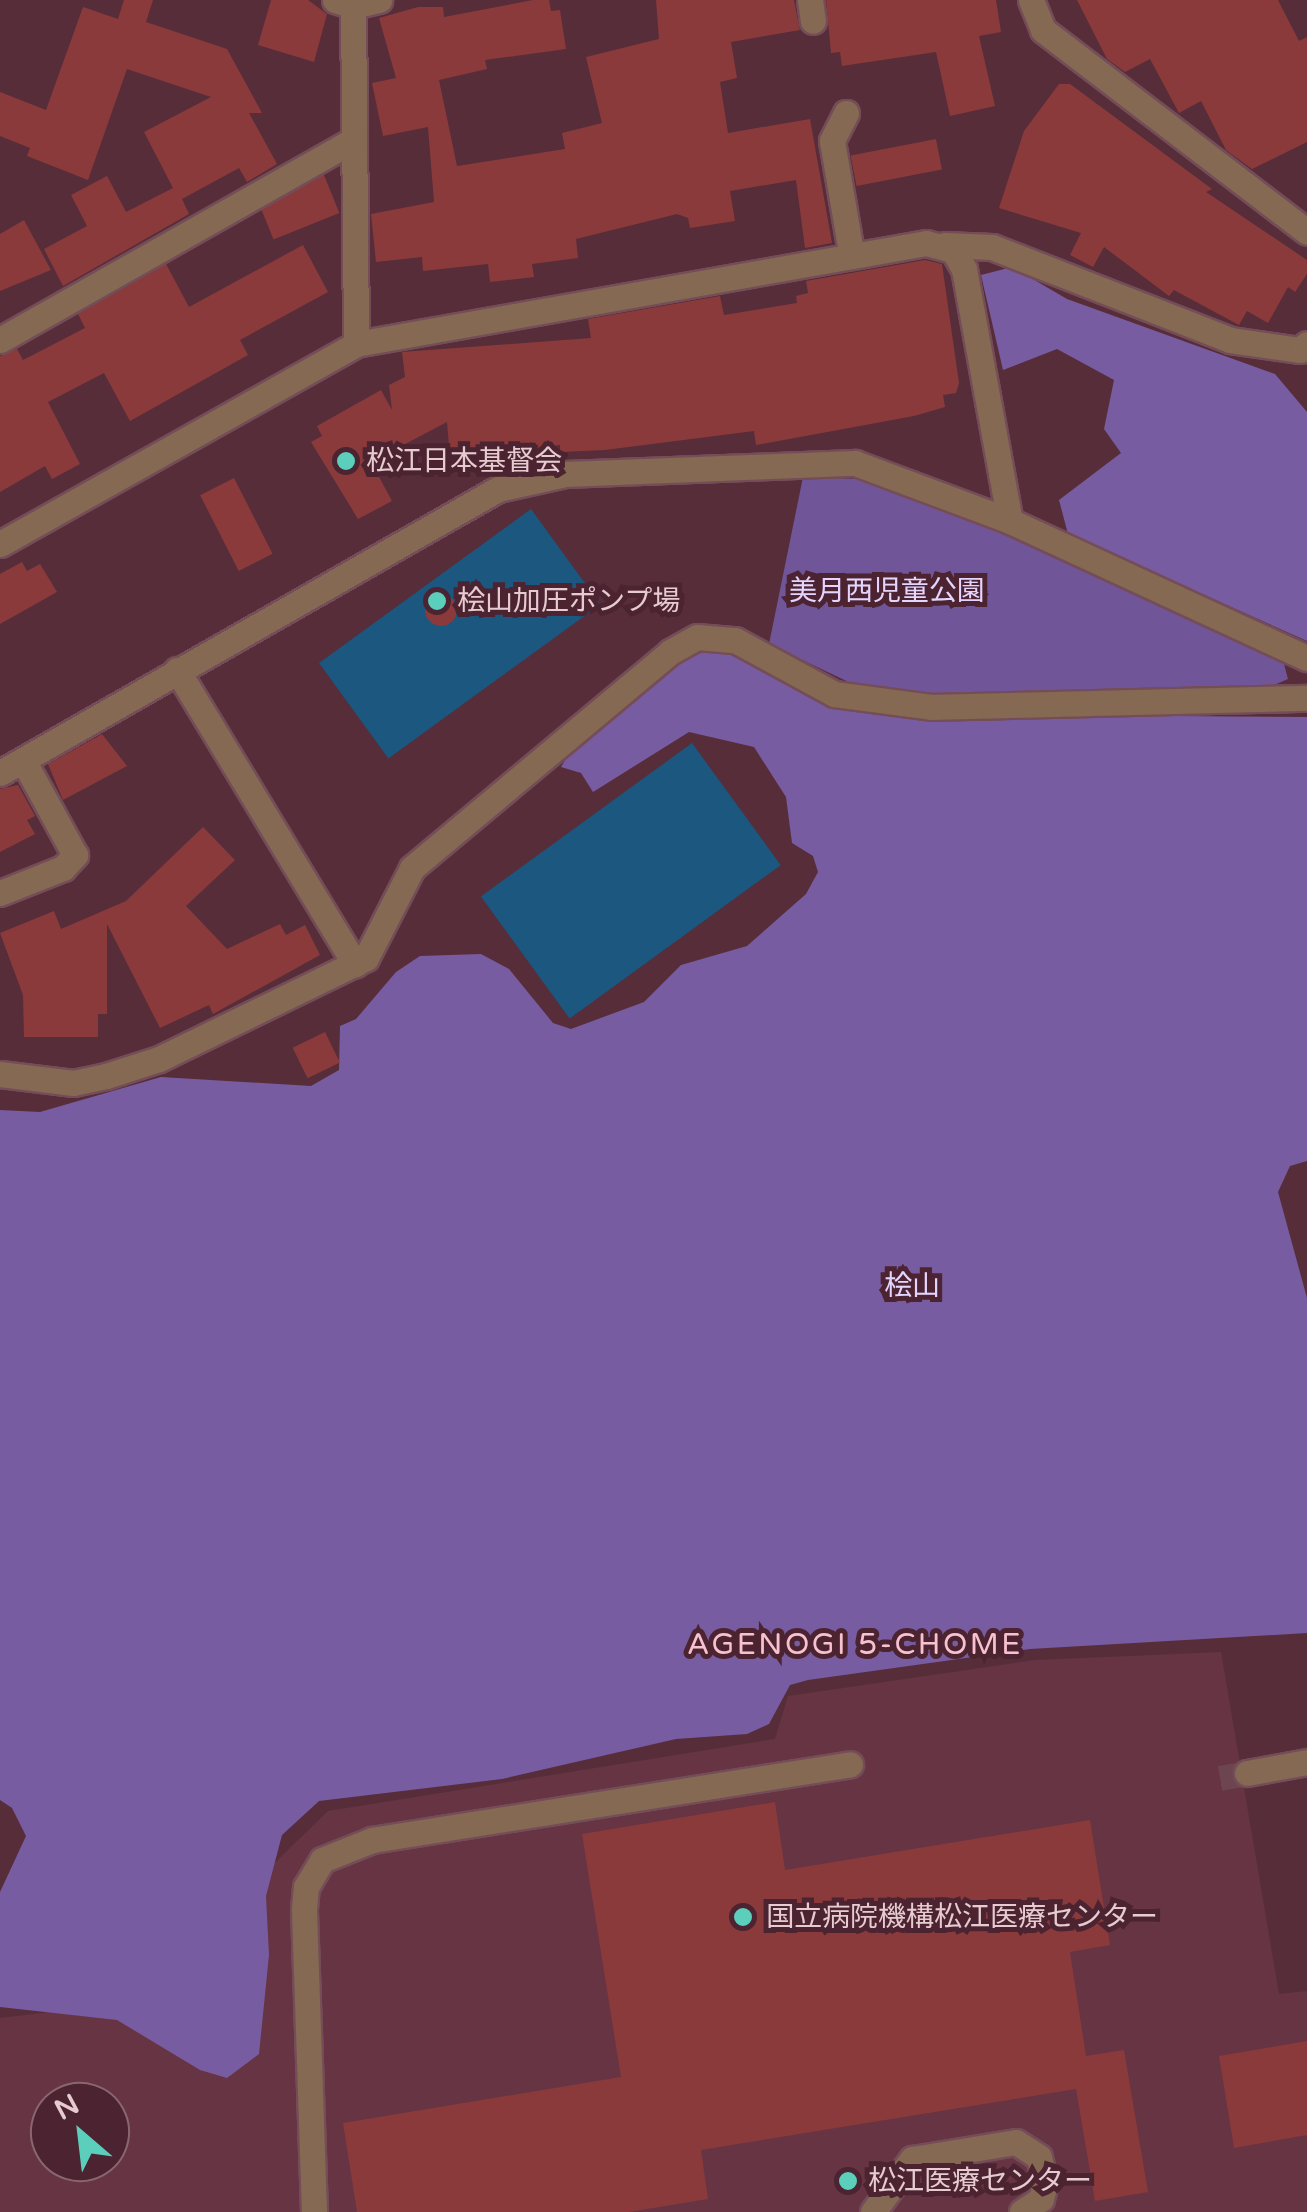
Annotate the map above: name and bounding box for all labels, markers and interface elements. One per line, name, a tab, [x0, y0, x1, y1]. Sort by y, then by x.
place label: 松江日本基督会	[366, 444, 562, 478]
marker: 松江日本基督会	[335, 450, 357, 472]
park label: 美月西児童公園	[789, 574, 985, 608]
place label: 桧山加圧ポンプ場	[457, 584, 681, 618]
marker: 桧山加圧ポンプ場	[426, 590, 448, 612]
park label: 桧山	[884, 1269, 940, 1303]
district label: AGENOGI 5-CHOME	[687, 1627, 1023, 1663]
place label: 国立病院機構松江医療センター	[766, 1900, 1158, 1934]
marker: 国立病院機構松江医療センター	[730, 1904, 756, 1930]
north arrow	[30, 2082, 130, 2182]
text: N	[49, 2087, 85, 2128]
place label: 松江医療センター	[868, 2164, 1092, 2198]
marker: 松江医療センター	[837, 2170, 859, 2192]

